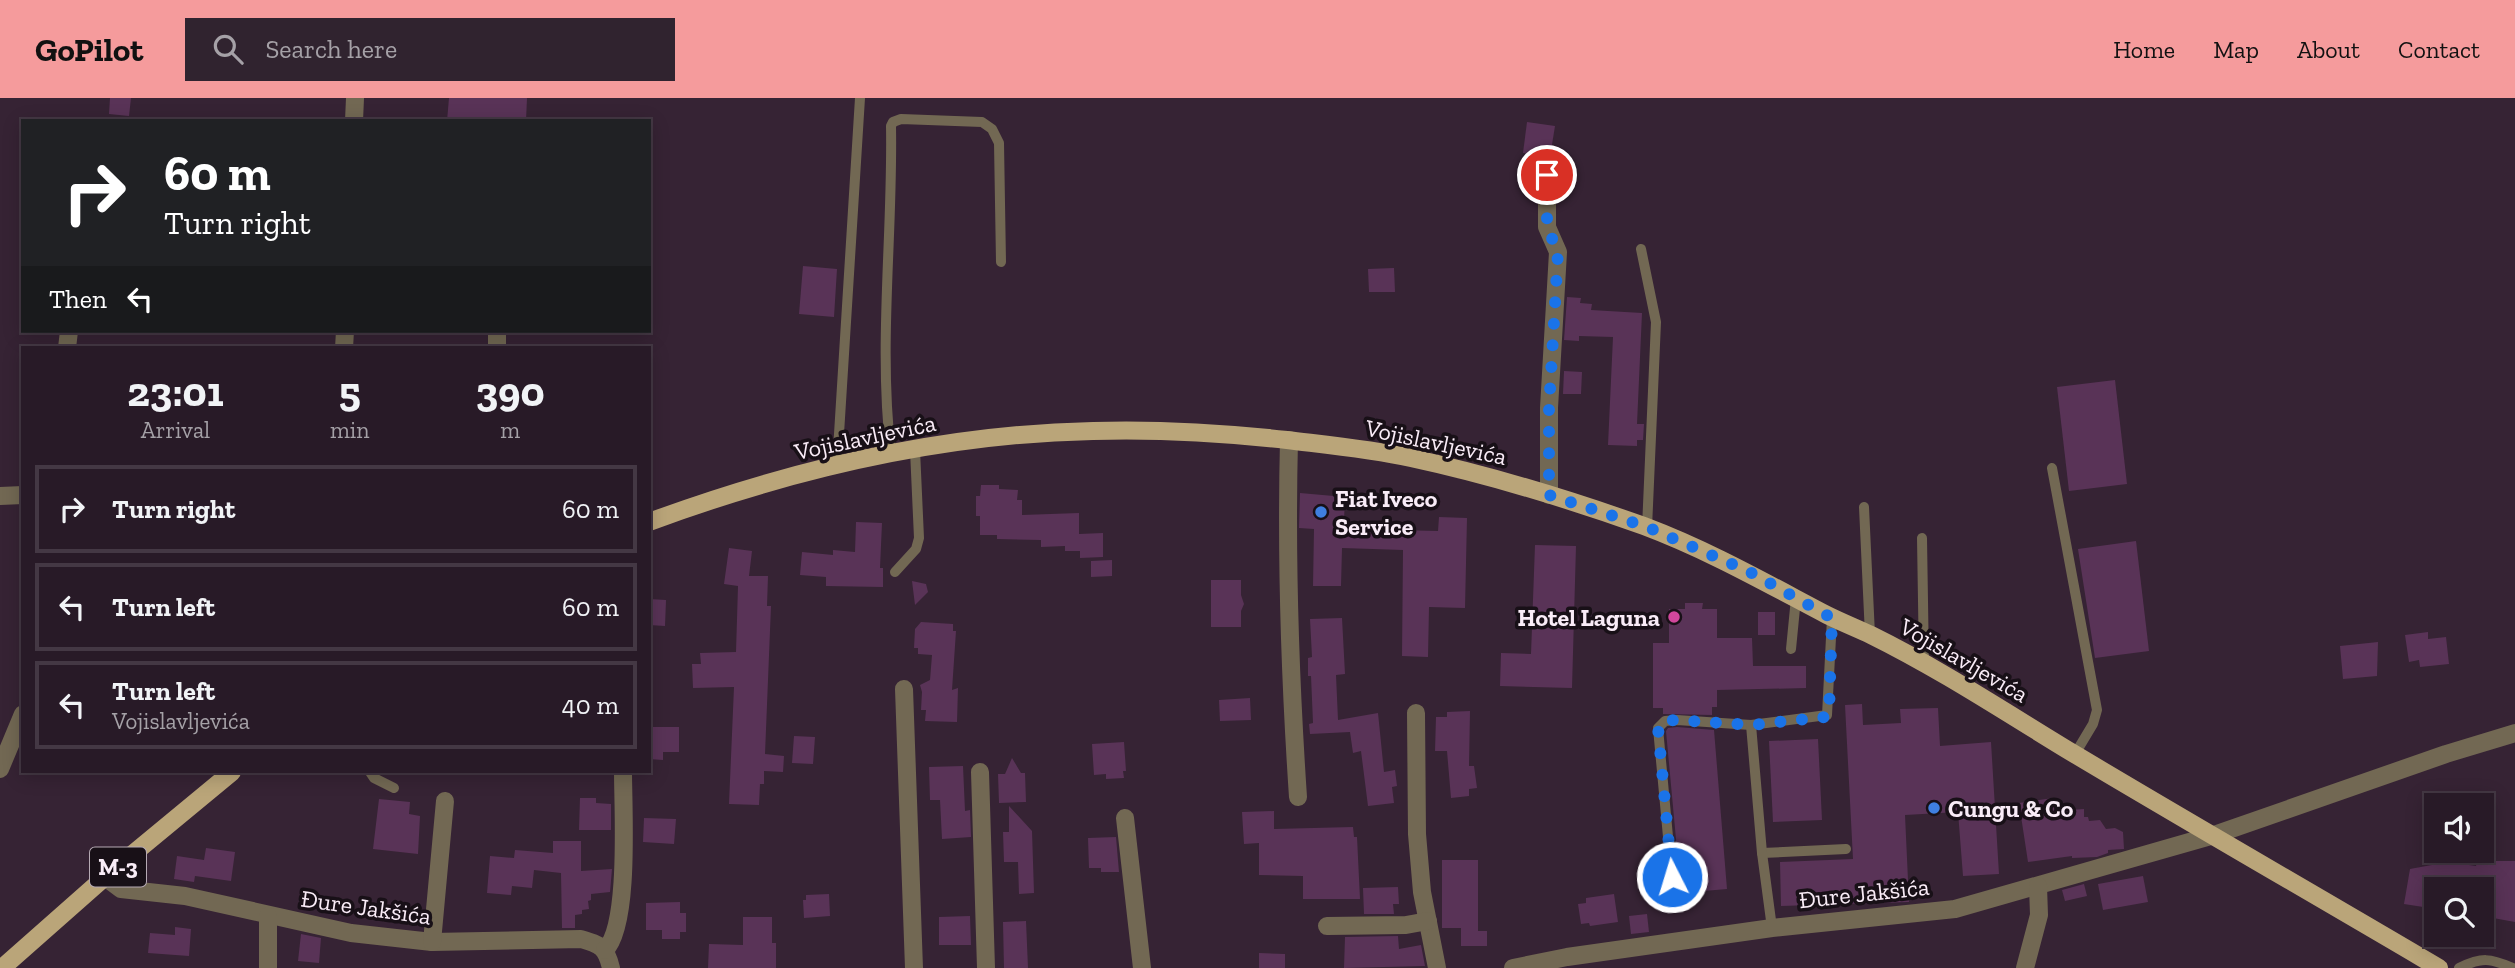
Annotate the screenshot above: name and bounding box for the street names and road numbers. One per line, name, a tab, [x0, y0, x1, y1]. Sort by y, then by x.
street label: Vojislavljevića	[791, 408, 939, 466]
street label: Vojislavljevića	[1362, 413, 1510, 471]
street label: Vojislavljevića	[1894, 611, 2034, 709]
road number: M-3	[90, 848, 146, 887]
street label: Đure Jakšića	[1797, 872, 1931, 914]
street label: Đure Jakšića	[299, 884, 433, 931]

